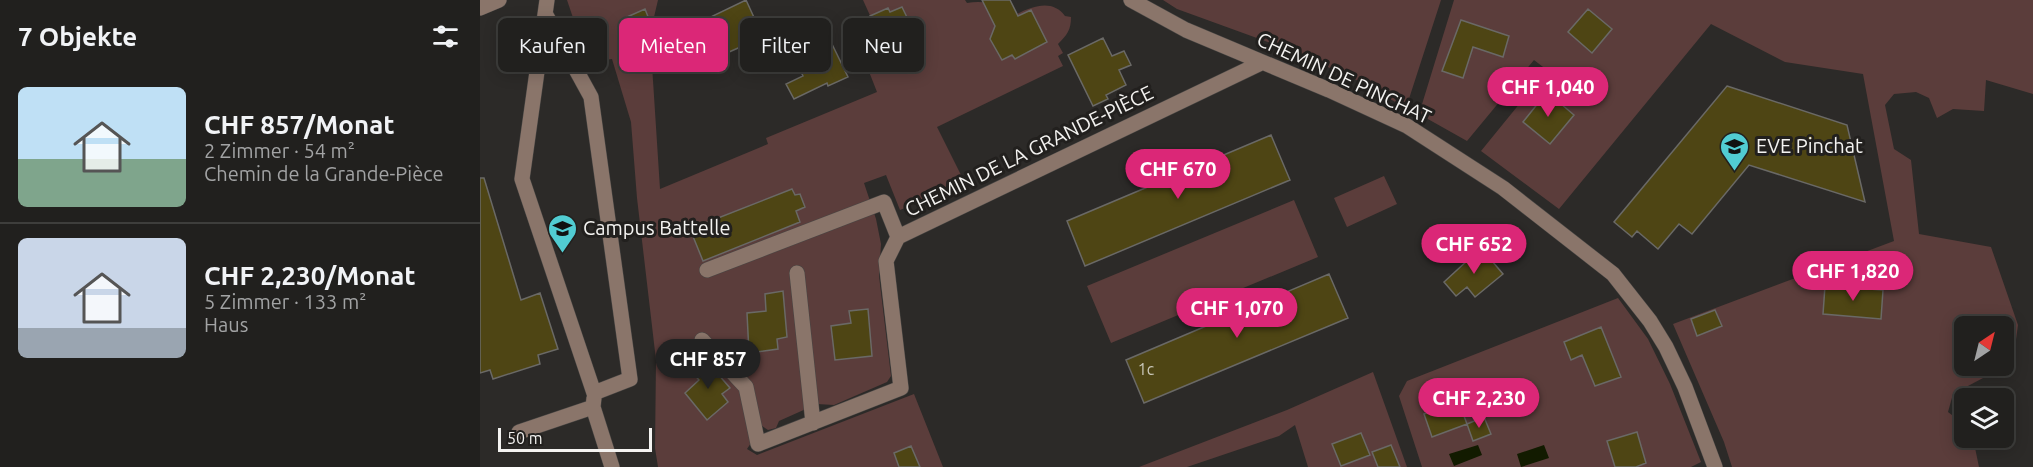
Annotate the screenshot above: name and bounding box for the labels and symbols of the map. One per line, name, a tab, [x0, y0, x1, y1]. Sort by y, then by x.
street label: CHEMIN DE PINCHAT	[1254, 27, 1435, 128]
pin: CHF 1,040	[1479, 67, 1617, 118]
street label: CHEMIN DE LA GRANDE-PIÈCE	[901, 80, 1157, 221]
school or university icon: EVE Pinchat	[1719, 130, 1751, 172]
place label: EVE Pinchat	[1756, 134, 1863, 157]
pin: CHF 670	[1123, 149, 1233, 200]
school or university icon: Campus Battelle	[546, 212, 578, 254]
place label: Campus Battelle	[583, 216, 730, 239]
pin: CHF 652	[1419, 224, 1529, 275]
pin: CHF 1,820	[1784, 251, 1922, 302]
pin: CHF 1,070	[1168, 288, 1306, 339]
north arrow	[1954, 316, 2014, 376]
pin: CHF 857	[653, 339, 763, 390]
house number: 1c	[1138, 360, 1155, 378]
pin: CHF 2,230	[1410, 378, 1548, 429]
scale bar	[498, 425, 652, 452]

